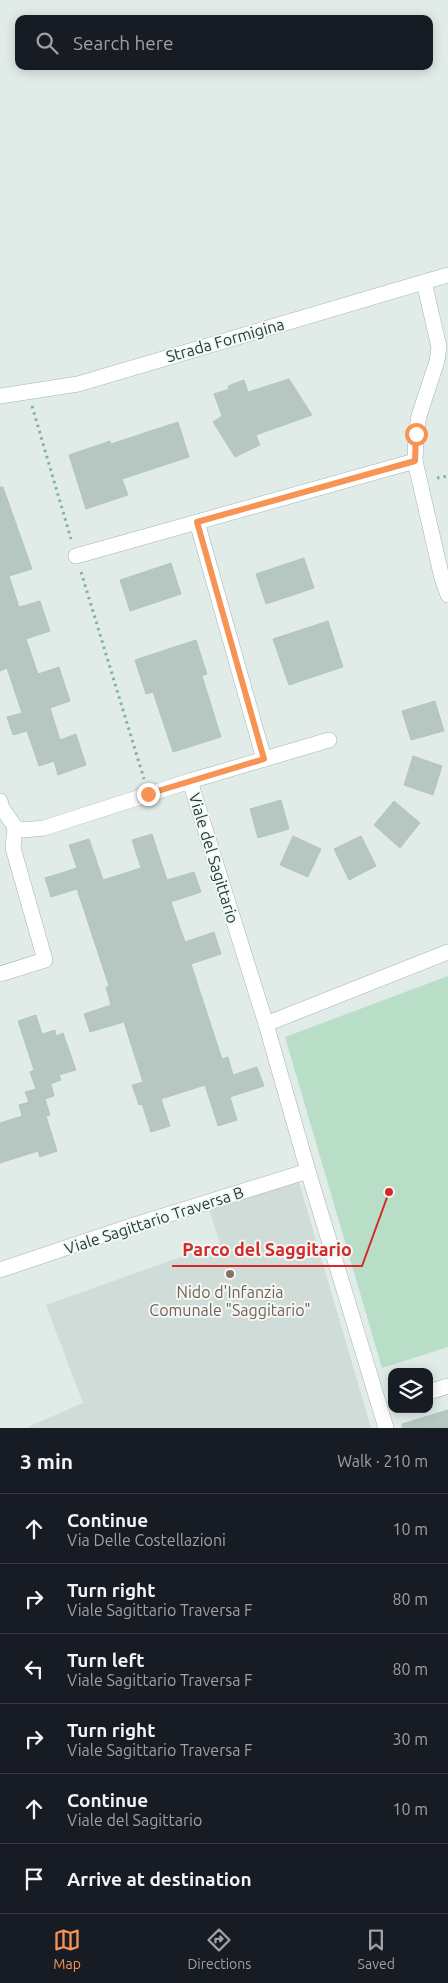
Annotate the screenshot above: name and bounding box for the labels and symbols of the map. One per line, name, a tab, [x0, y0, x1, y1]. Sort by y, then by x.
street label: Strada Formigina	[164, 315, 286, 365]
route start	[405, 423, 428, 446]
route end	[137, 783, 160, 806]
street label: Viale del Sagittario	[186, 791, 242, 925]
street label: Viale Sagittario Traversa B	[62, 1183, 246, 1257]
callout: Parco del Saggitario	[172, 1233, 362, 1266]
text: Parco del Saggitario	[182, 1239, 352, 1259]
marker: Nido d'Infanzia Comunale "Saggitario"	[224, 1268, 236, 1280]
place label: Nido d'Infanzia Comunale "Saggitario"	[149, 1283, 311, 1319]

